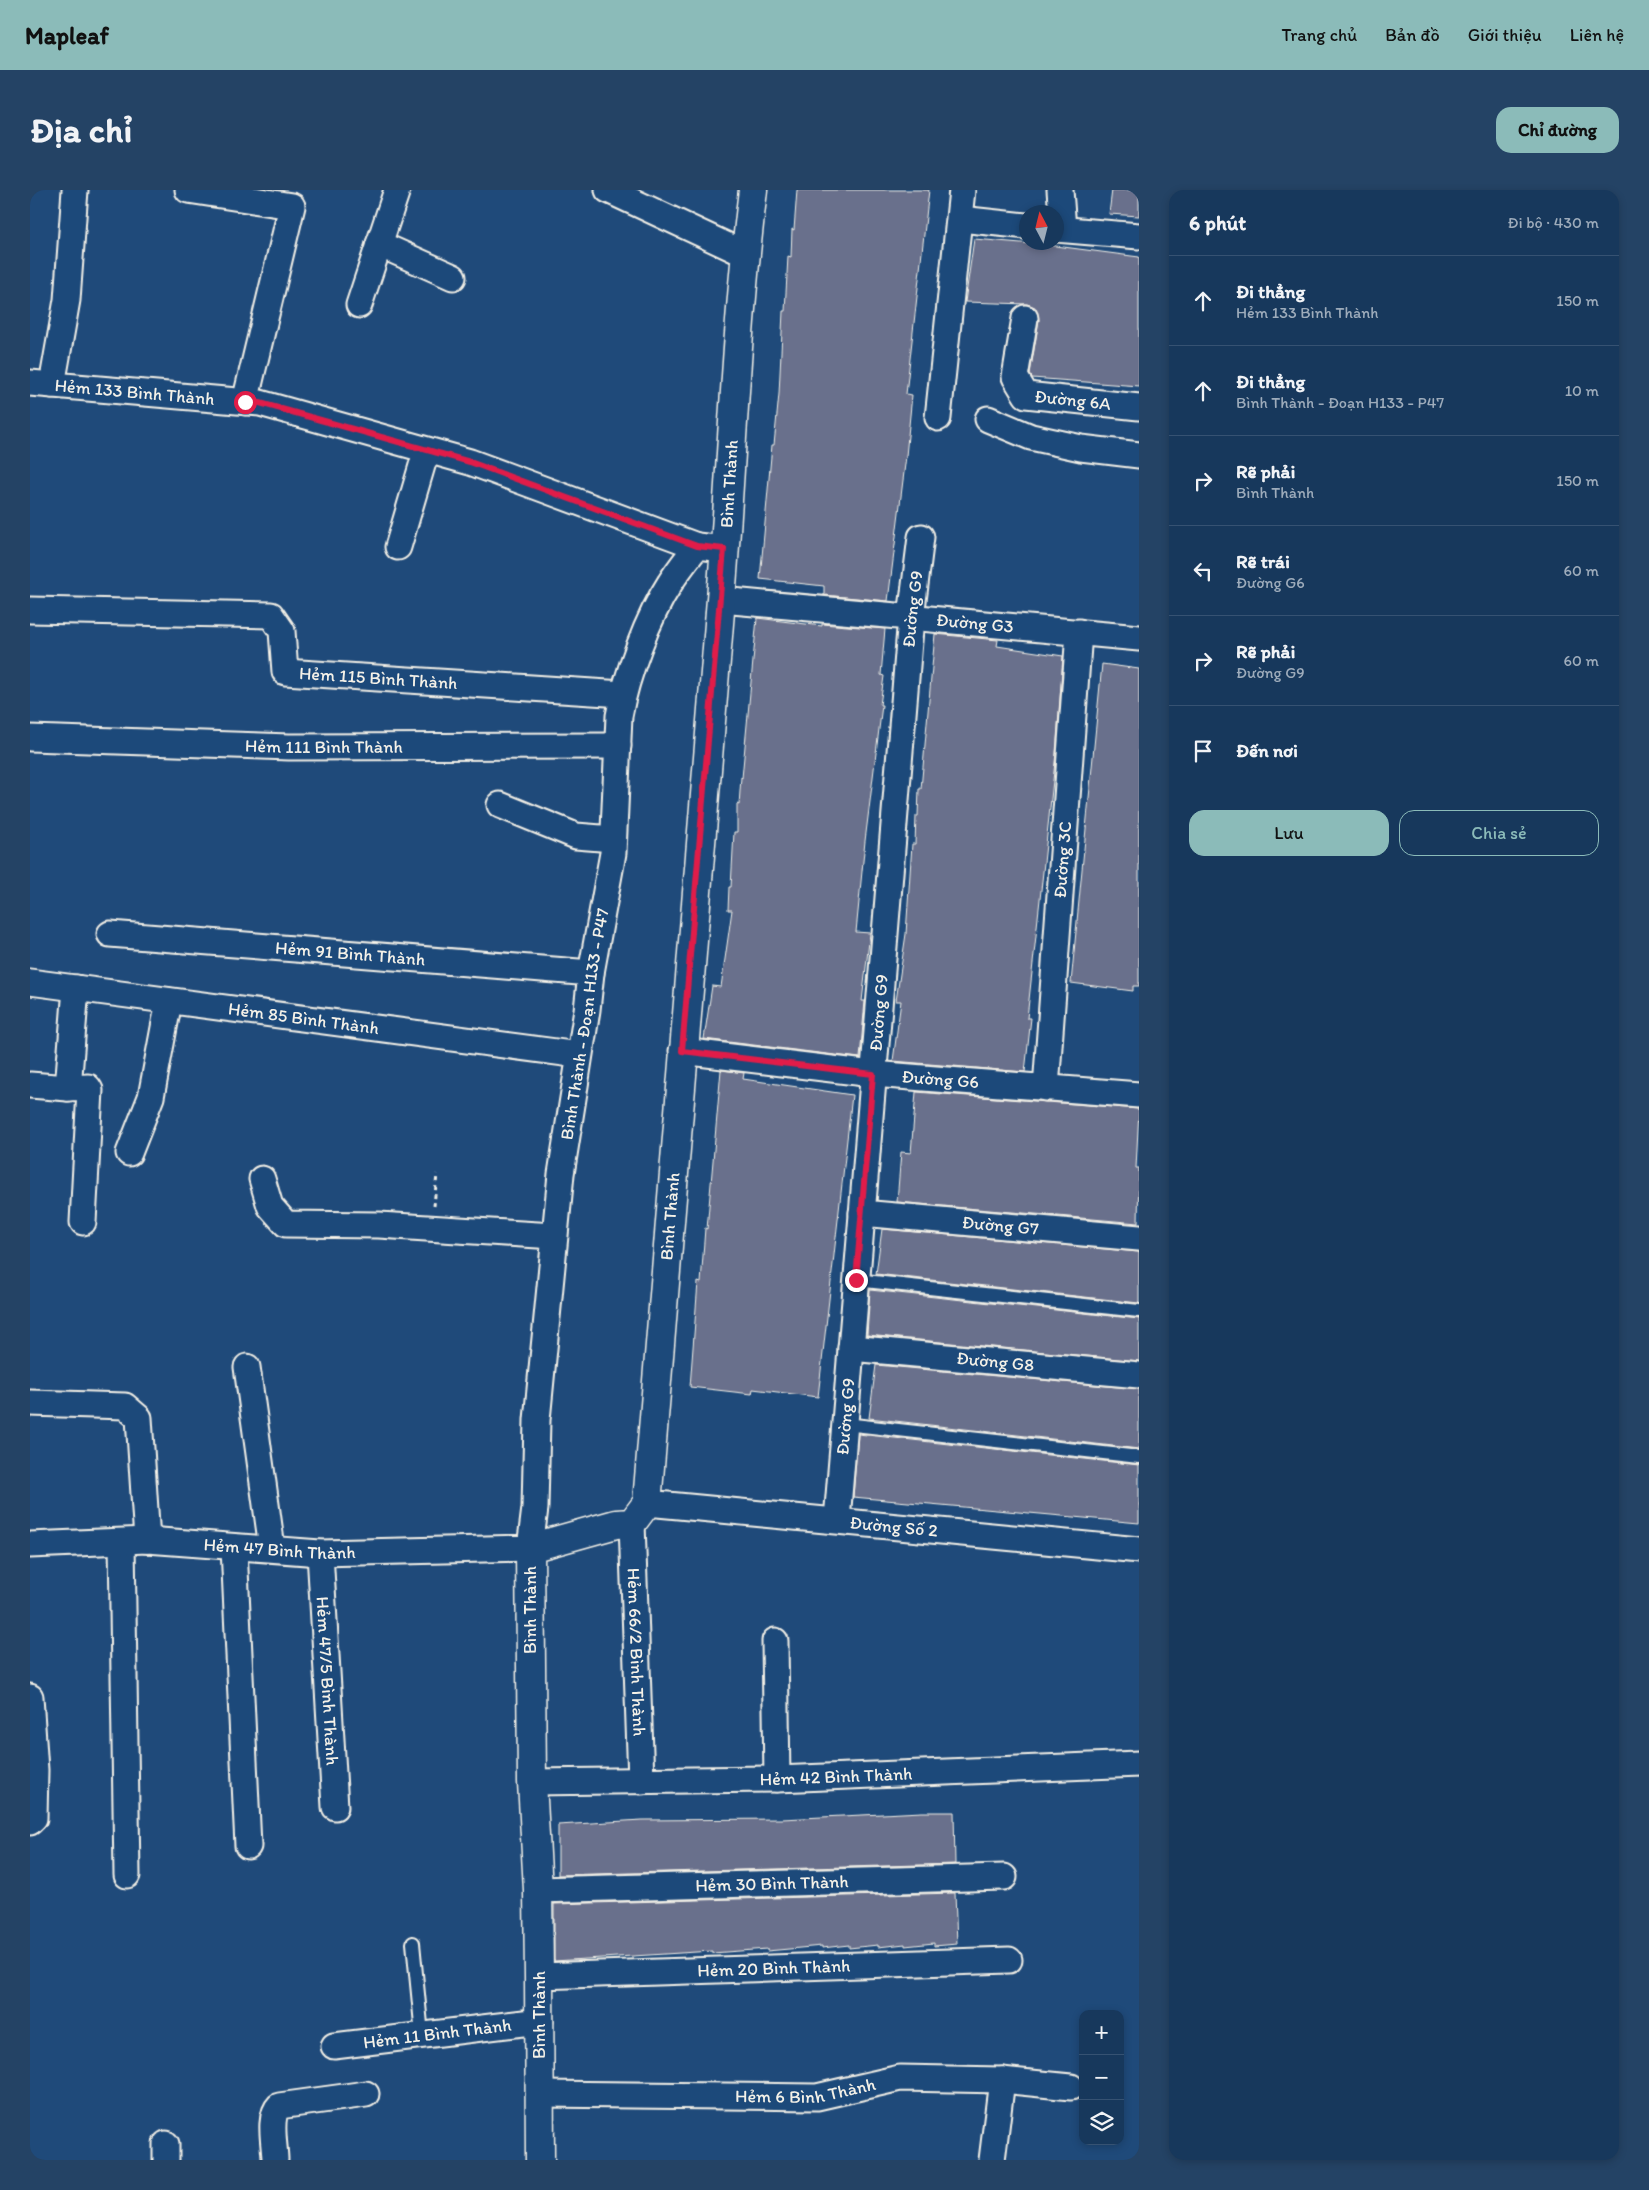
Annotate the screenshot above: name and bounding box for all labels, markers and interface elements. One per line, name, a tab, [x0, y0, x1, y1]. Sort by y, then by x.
text: Mapleaf	[25, 21, 109, 50]
text: Trang chủ	[1281, 24, 1357, 46]
text: Bản đồ	[1385, 24, 1440, 46]
text: Giới thiệu	[1468, 24, 1542, 46]
text: Liên hệ	[1570, 24, 1624, 46]
button: Chỉ đường	[1496, 107, 1619, 153]
text: Địa chỉ	[30, 109, 132, 151]
north arrow	[1019, 205, 1064, 250]
text: 6 phút	[1189, 210, 1246, 235]
text: Đi bộ · 430 m	[1508, 213, 1599, 232]
text: Đi thẳng	[1236, 280, 1305, 303]
icon: ahead	[1189, 287, 1217, 315]
text: 150 m	[1556, 291, 1599, 310]
text: Hẻm 133 Bình Thành	[1236, 303, 1379, 322]
text: Đi thẳng	[1236, 370, 1305, 393]
street label: Hẻm 133 Bình Thành	[54, 374, 215, 410]
icon: ahead	[1189, 377, 1217, 405]
text: 10 m	[1565, 381, 1599, 400]
street label: Đường 6A	[1034, 385, 1113, 415]
route start	[234, 391, 257, 414]
text: Bình Thành - Đoạn H133 - P47	[1236, 393, 1444, 412]
street label: Bình Thành	[715, 439, 743, 529]
text: Rẽ phải	[1236, 460, 1295, 483]
icon: right	[1189, 467, 1217, 495]
text: 150 m	[1556, 471, 1599, 490]
text: Bình Thành	[1236, 483, 1314, 502]
text: Rẽ trái	[1236, 550, 1290, 573]
icon: left	[1189, 557, 1217, 585]
text: 60 m	[1564, 561, 1599, 580]
street label: Đường G9	[898, 569, 928, 649]
text: Đường G6	[1236, 573, 1305, 592]
street label: Đường G3	[935, 609, 1015, 638]
text: Rẽ phải	[1236, 640, 1295, 663]
icon: right	[1189, 647, 1217, 675]
text: 60 m	[1564, 651, 1599, 670]
street label: Hẻm 115 Bình Thành	[298, 662, 458, 694]
text: Đường G9	[1236, 663, 1305, 682]
street label: Hẻm 111 Bình Thành	[245, 734, 403, 758]
icon: arrive	[1189, 737, 1217, 765]
text: Đến nơi	[1236, 739, 1298, 762]
button: Lưu	[1189, 810, 1389, 856]
button: Chia sẻ	[1399, 810, 1599, 856]
street label: Đường 3C	[1049, 820, 1076, 899]
street label: Bình Thành - Đoạn H133 - P47	[556, 906, 614, 1142]
street label: Hẻm 91 Bình Thành	[274, 936, 426, 971]
street label: Đường G9	[864, 973, 893, 1052]
street label: Hẻm 85 Bình Thành	[227, 997, 380, 1039]
street label: Đường G6	[901, 1065, 980, 1093]
street label: Bình Thành	[655, 1172, 684, 1261]
street label: Đường G7	[961, 1211, 1040, 1240]
route end	[845, 1269, 868, 1292]
street label: Đường G8	[956, 1347, 1035, 1376]
street label: Đường G9	[831, 1377, 860, 1456]
street label: Đường Số 2	[849, 1511, 939, 1542]
street label: Hẻm 47 Bình Thành	[203, 1533, 356, 1564]
street label: Bình Thành	[519, 1566, 541, 1654]
street label: Hẻm 66/2 Bình Thành	[623, 1567, 650, 1737]
street label: Hẻm 47/5 Bình Thành	[312, 1596, 344, 1766]
street label: Hẻm 42 Bình Thành	[759, 1762, 913, 1790]
street label: Hẻm 30 Bình Thành	[695, 1870, 849, 1897]
street label: Hẻm 20 Bình Thành	[697, 1954, 851, 1982]
street label: Bình Thành	[528, 1971, 550, 2059]
map controls	[1079, 2010, 1124, 2145]
button: +	[1079, 2010, 1124, 2055]
street label: Hẻm 11 Bình Thành	[362, 2014, 513, 2053]
button: −	[1079, 2055, 1124, 2100]
street label: Hẻm 6 Bình Thành	[735, 2073, 878, 2108]
button: layers	[1079, 2100, 1124, 2145]

